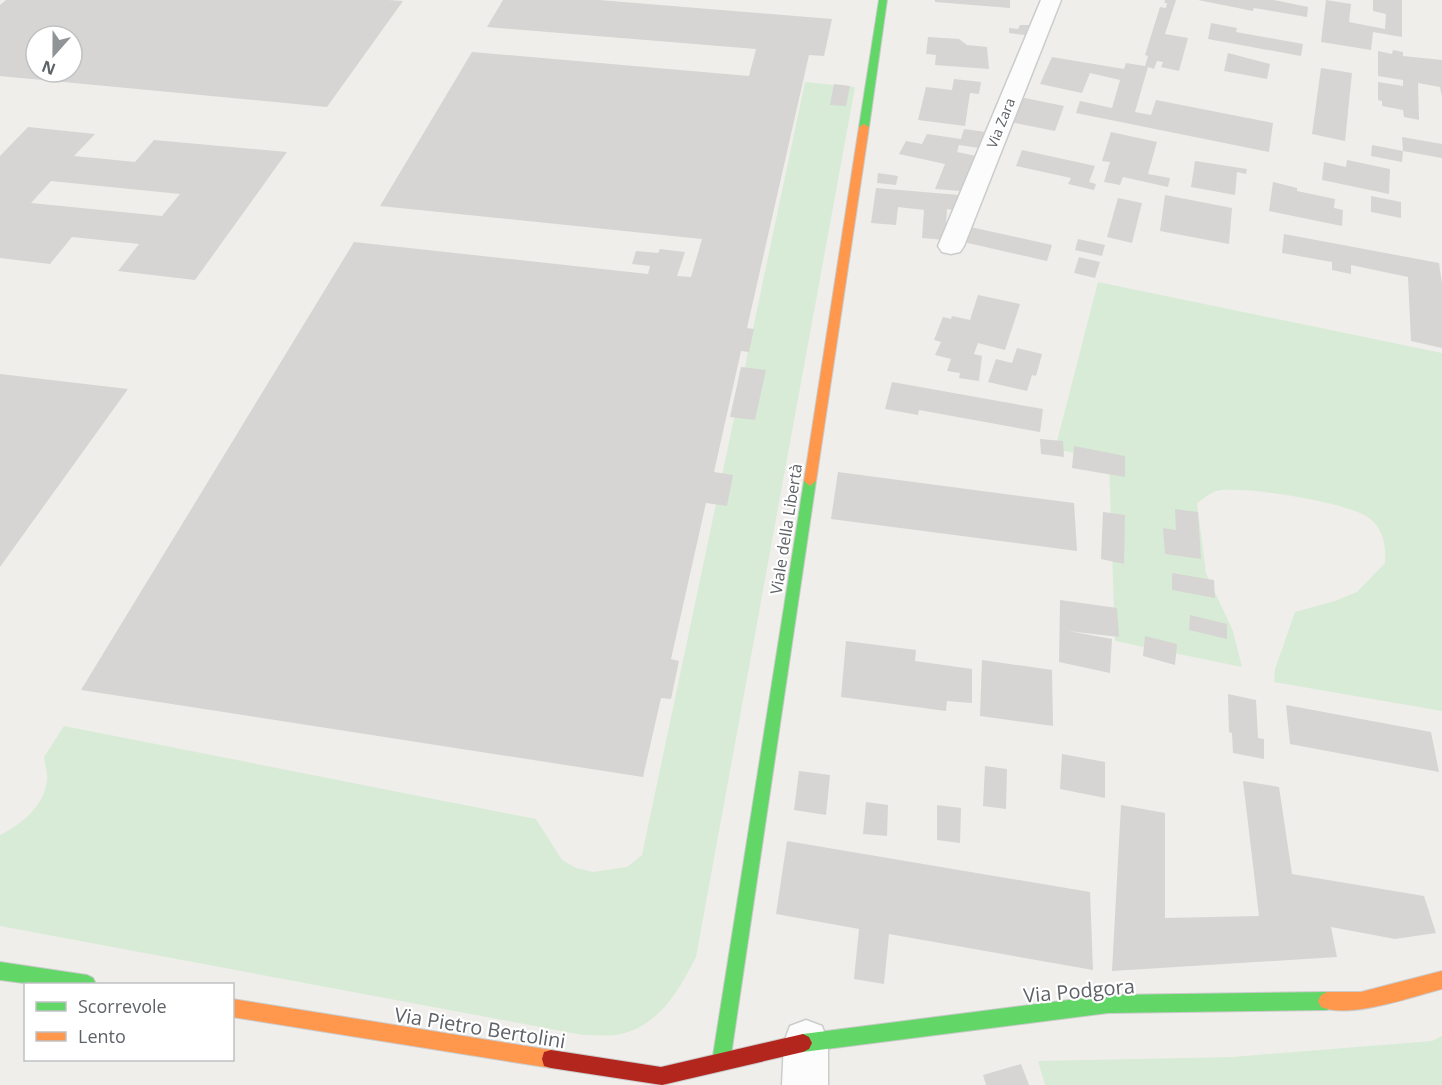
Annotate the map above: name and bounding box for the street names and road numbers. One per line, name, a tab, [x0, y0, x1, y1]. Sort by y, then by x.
street label: Via Zara	[982, 95, 1019, 151]
street label: Viale della Libertà	[765, 462, 807, 596]
street label: Via Podgora	[1022, 972, 1136, 1009]
street label: Via Pietro Bertolini	[393, 1001, 568, 1054]

